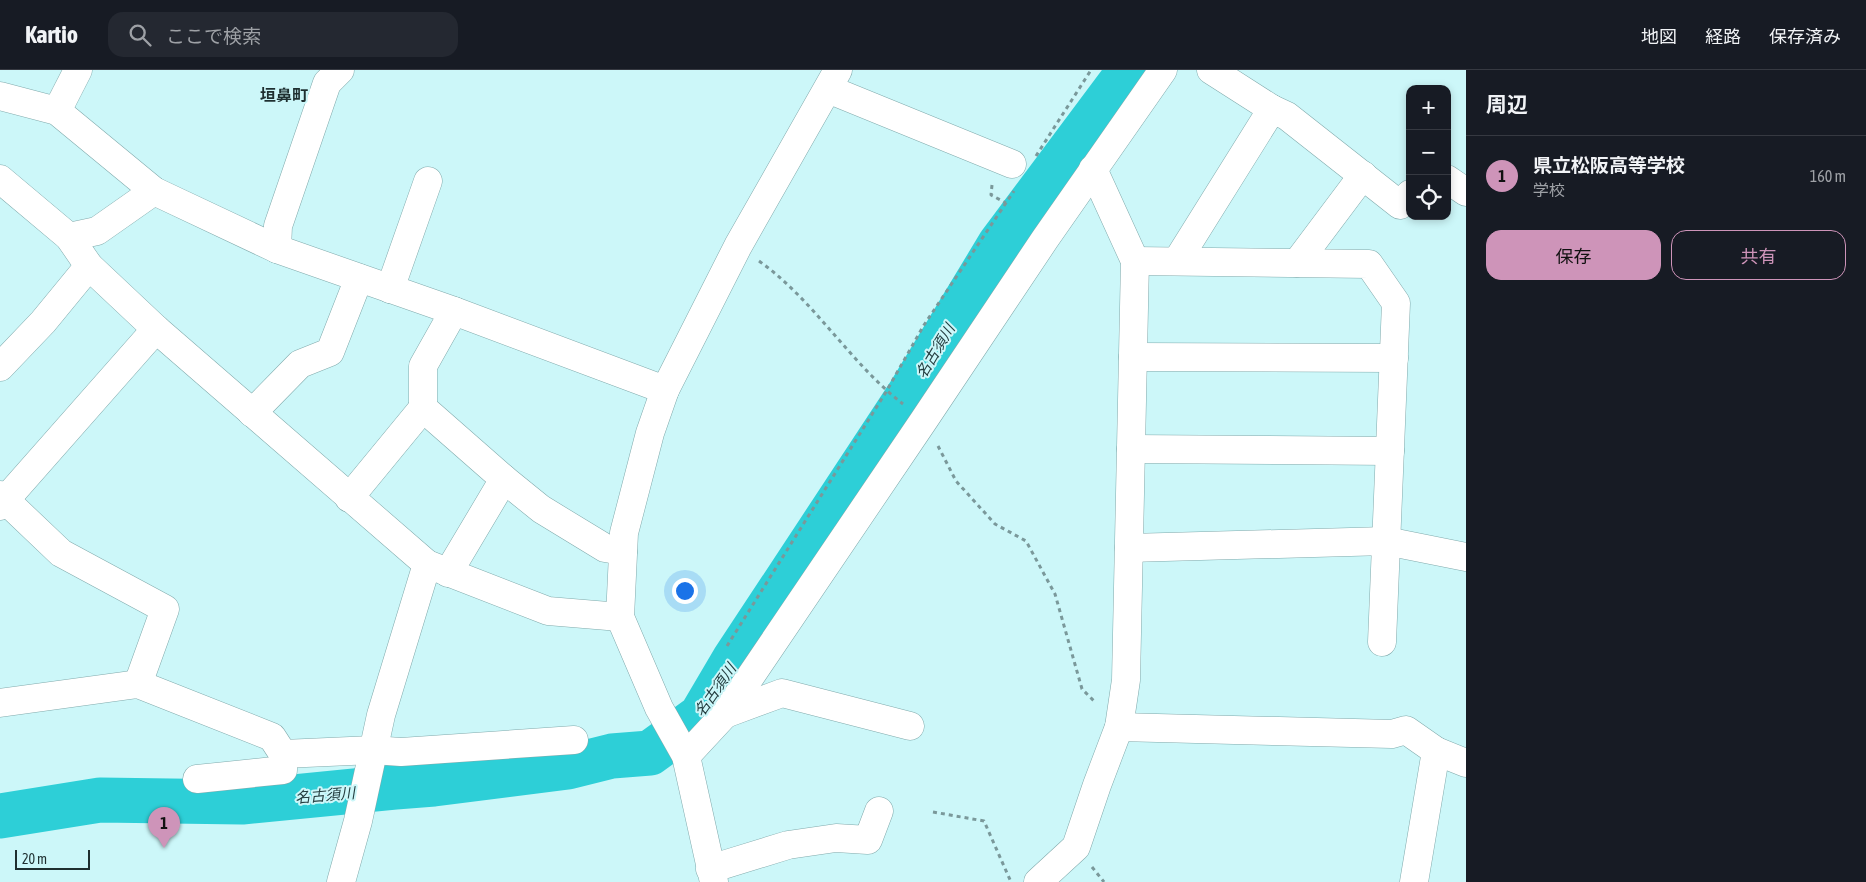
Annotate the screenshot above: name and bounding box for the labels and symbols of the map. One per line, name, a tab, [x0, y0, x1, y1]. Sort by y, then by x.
district label: 垣鼻町	[260, 86, 308, 104]
water label: 名古須川	[912, 319, 959, 381]
your location	[672, 578, 698, 604]
water label: 名古須川	[691, 659, 740, 719]
water label: 名古須川	[294, 784, 358, 806]
pin: 1	[148, 807, 180, 848]
scale bar	[15, 847, 90, 870]

